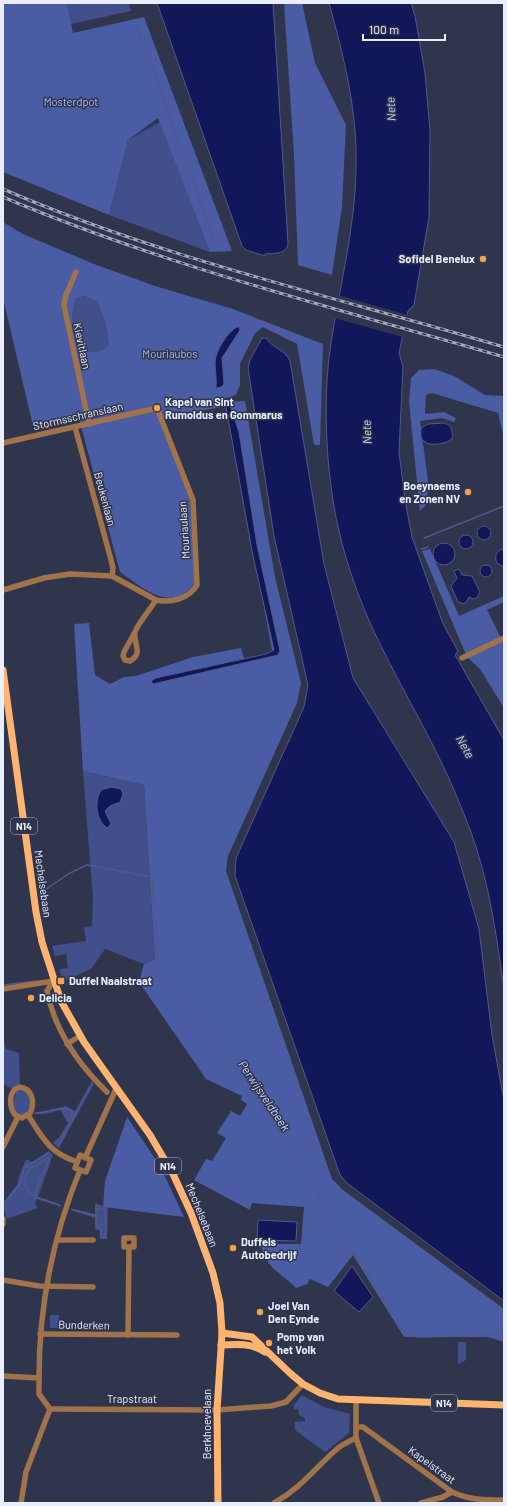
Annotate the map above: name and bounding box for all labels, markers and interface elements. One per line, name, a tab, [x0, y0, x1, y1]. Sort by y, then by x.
scale bar	[363, 16, 445, 42]
text: 100 m	[369, 22, 399, 36]
park label: Mosterdpot	[44, 95, 98, 108]
water label: Nete	[382, 97, 398, 122]
place label: Sofidel Benelux	[399, 252, 475, 265]
marker: Sofidel Benelux	[478, 254, 488, 264]
street label: Kievitlaan	[71, 322, 94, 370]
park label: Mouriaubos	[142, 347, 198, 360]
place label: Kapel van Sint Rumoldus en Gommarus	[165, 395, 283, 421]
street label: Stormsschranslaan	[32, 399, 124, 432]
marker: Kapel van Sint Rumoldus en Gommarus	[152, 403, 162, 413]
water label: Nete	[359, 420, 373, 444]
street label: Beukenlaan	[92, 470, 119, 527]
place label: Boeynaems en Zonen NV	[399, 479, 460, 505]
marker: Boeynaems en Zonen NV	[463, 487, 473, 497]
street label: Mouriaulaan	[175, 501, 192, 559]
water label: Nete	[454, 733, 478, 761]
road number: N14	[11, 818, 37, 834]
street label: Mechelsebaan	[32, 849, 55, 919]
place label: Duffel Naalstraat	[69, 974, 152, 987]
marker: Duffel Naalstraat	[56, 976, 66, 986]
place label: Delicia	[39, 991, 72, 1004]
marker: Delicia	[26, 993, 36, 1003]
water label: Perwijsveldbeek	[236, 1058, 294, 1133]
road number: N14	[155, 1158, 181, 1174]
street label: Mechelsebaan	[184, 1181, 221, 1249]
place label: Duffels Autobedrijf	[241, 1235, 297, 1261]
marker: Duffels Autobedrijf	[228, 1243, 238, 1253]
place label: Joel Van Den Eynde	[268, 1299, 319, 1325]
marker: Joel Van Den Eynde	[255, 1307, 265, 1317]
street label: Bunderken	[58, 1318, 110, 1331]
place label: Pomp van het Volk	[277, 1330, 324, 1356]
marker: Pomp van het Volk	[264, 1338, 274, 1348]
street label: Berkhoevelaan	[200, 1389, 213, 1459]
street label: Trapstraat	[107, 1392, 157, 1405]
road number: N14	[431, 1395, 457, 1411]
street label: Kapelstraat	[406, 1443, 458, 1486]

